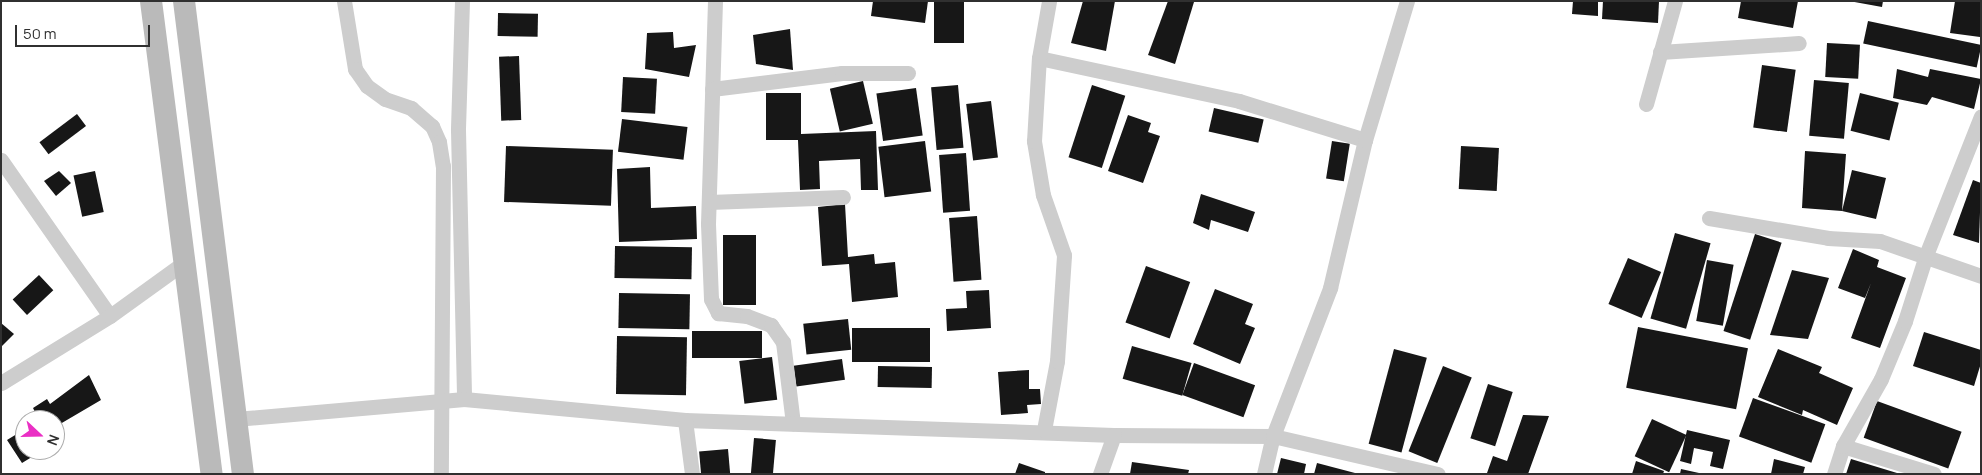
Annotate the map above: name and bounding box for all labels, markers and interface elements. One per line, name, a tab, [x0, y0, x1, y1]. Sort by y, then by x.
scale bar	[18, 15, 152, 47]
text: 50 m	[23, 23, 57, 44]
north arrow	[15, 410, 65, 460]
text: N	[43, 432, 64, 448]

